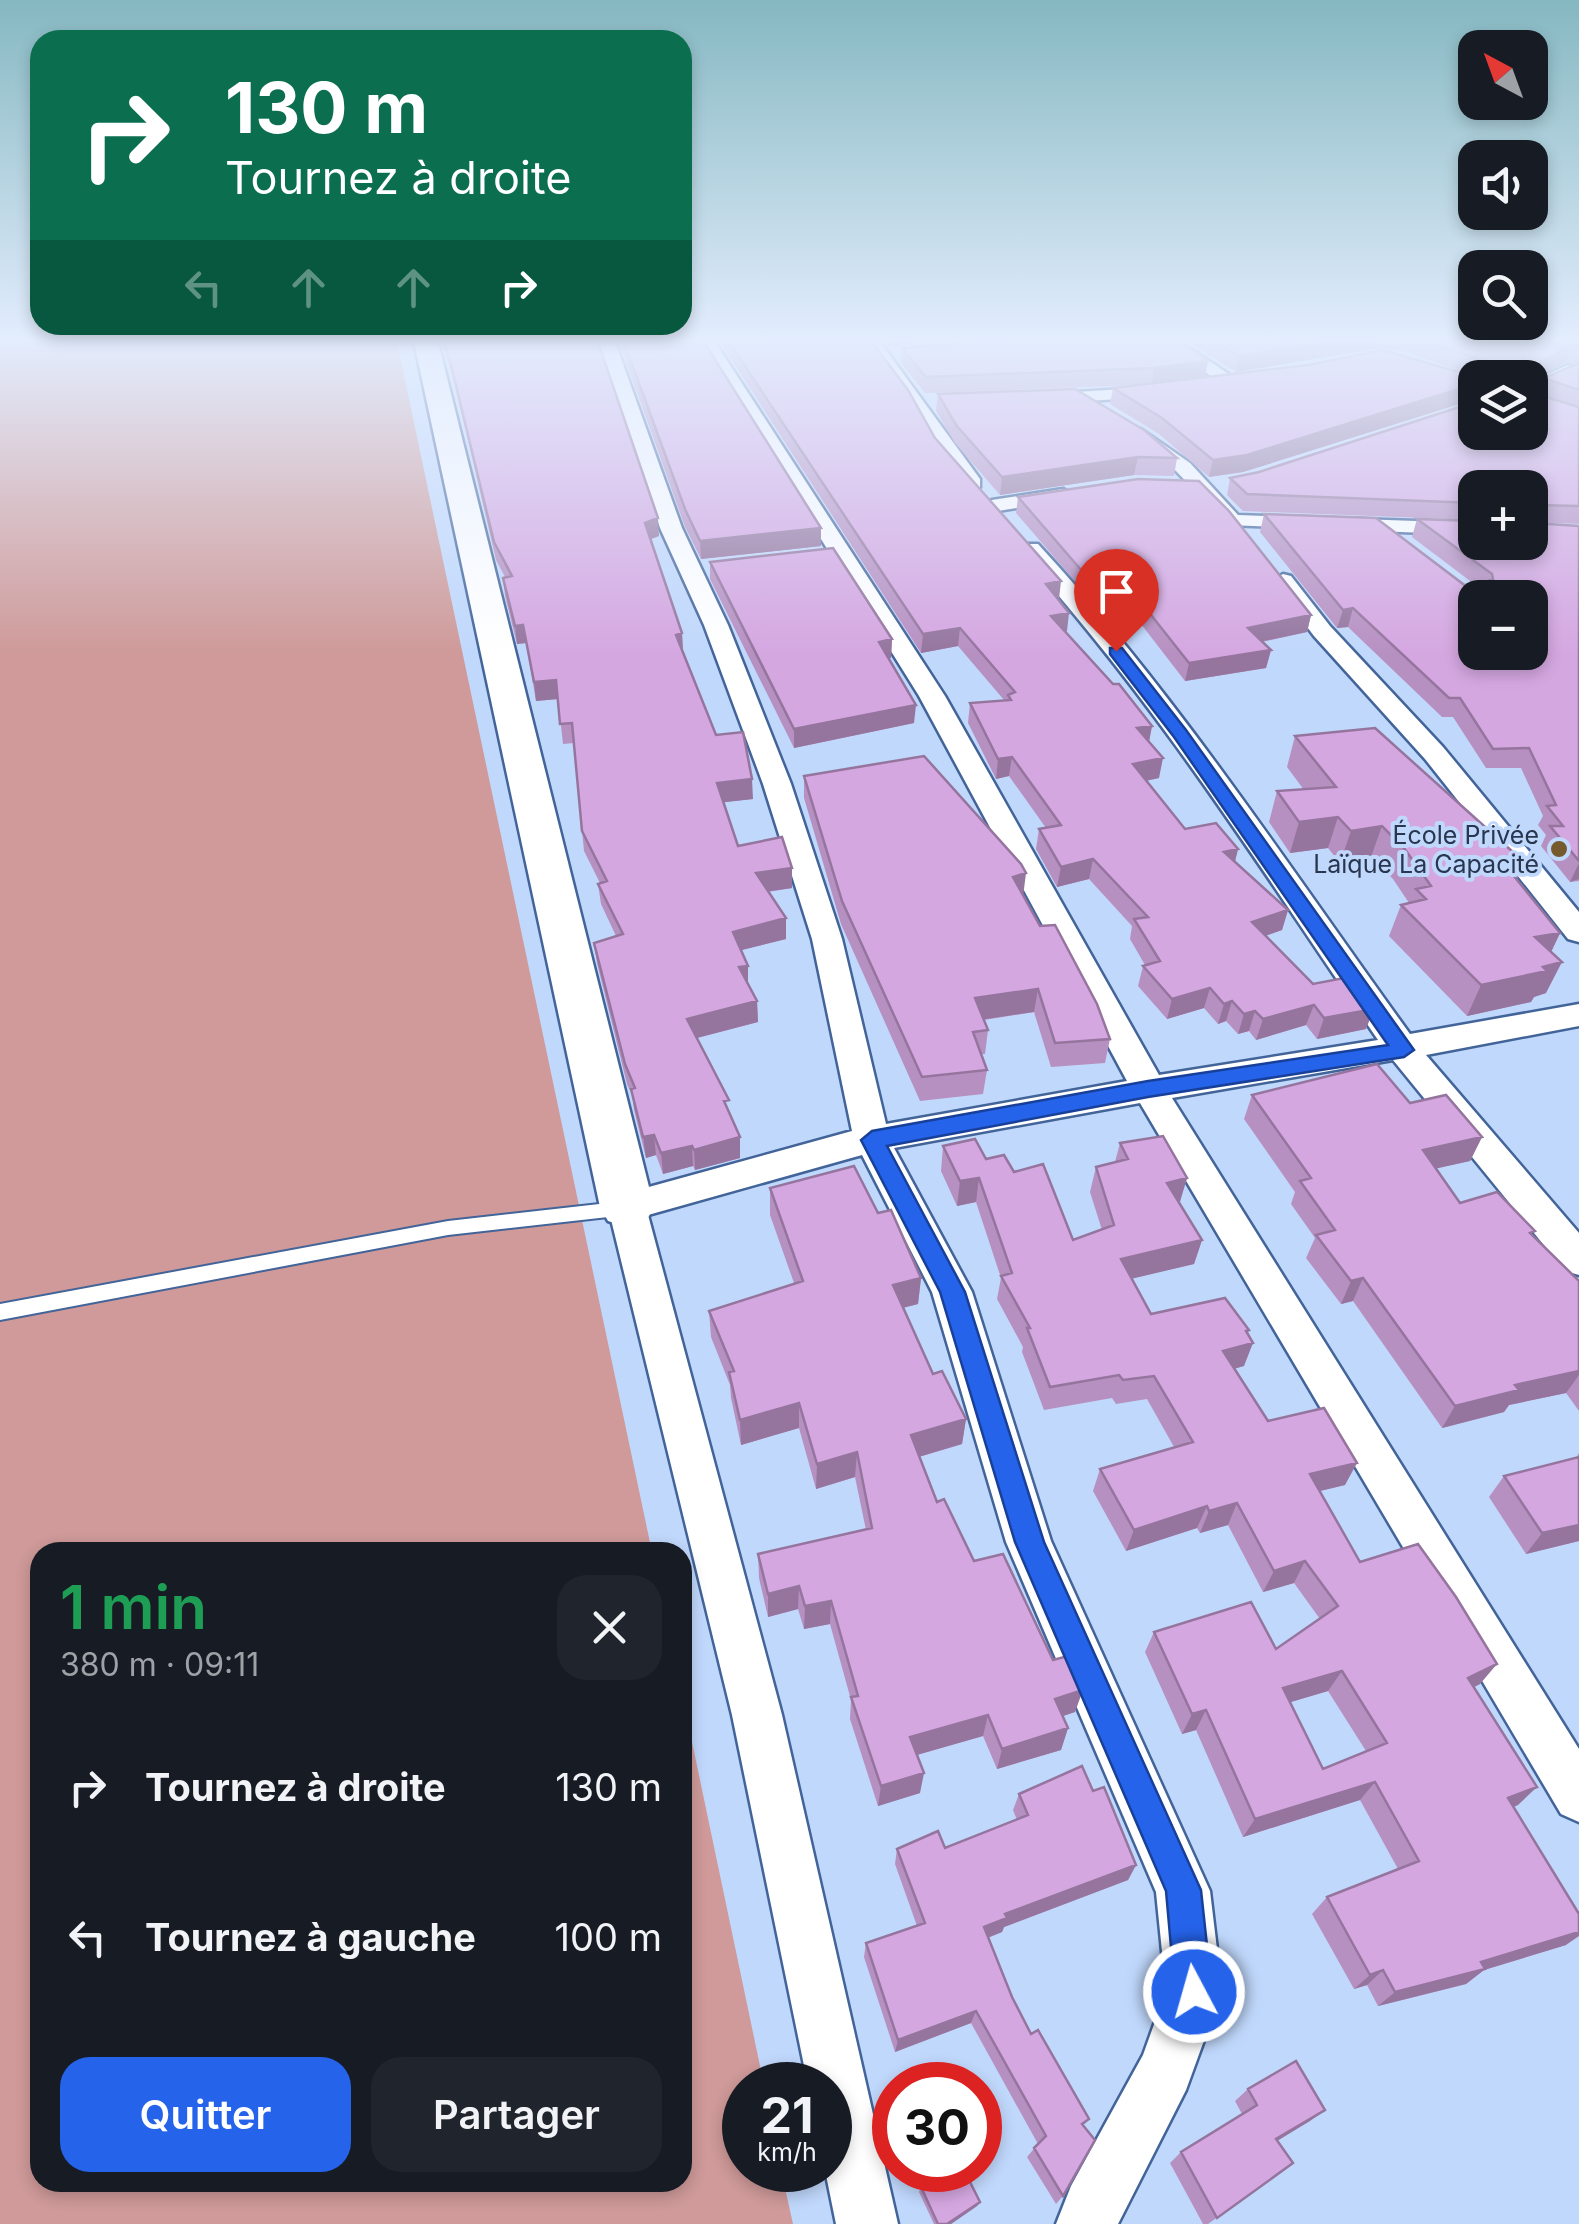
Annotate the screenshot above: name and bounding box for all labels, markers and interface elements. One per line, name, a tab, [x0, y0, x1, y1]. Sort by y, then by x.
north arrow	[1458, 30, 1548, 120]
map controls	[1458, 30, 1548, 670]
text: 130 m	[225, 65, 428, 150]
icon: right	[60, 70, 190, 200]
button: sound	[1458, 140, 1548, 230]
text: Tournez à droite	[225, 150, 572, 205]
button: search	[1458, 250, 1548, 340]
icon: left	[176, 260, 231, 315]
icon: ahead	[281, 260, 336, 315]
icon: ahead	[386, 260, 441, 315]
icon: right	[491, 260, 546, 315]
button: layers	[1458, 360, 1548, 450]
button: +	[1458, 470, 1548, 560]
pin	[1074, 549, 1159, 652]
icon: arrive	[1089, 564, 1144, 619]
button: −	[1458, 580, 1548, 670]
place label: École Privée Laïque La Capacité	[1313, 819, 1539, 879]
marker: École Privée Laïque La Capacité	[1548, 838, 1570, 860]
text: 1 min	[60, 1571, 207, 1643]
button: close	[557, 1575, 662, 1680]
text: 380 m · 09:11	[60, 1645, 259, 1684]
icon: right	[60, 1760, 115, 1815]
text: Tournez à droite	[145, 1764, 446, 1810]
text: 130 m	[555, 1764, 662, 1810]
icon: left	[60, 1910, 115, 1965]
text: Tournez à gauche	[145, 1914, 476, 1960]
text: 100 m	[555, 1914, 662, 1960]
position arrow	[1142, 1940, 1246, 2044]
button: Quitter	[60, 2057, 351, 2172]
button: Partager	[371, 2057, 662, 2172]
speed limit sign: 30	[872, 2062, 1002, 2192]
text: 21	[760, 2085, 814, 2145]
text: km/h	[757, 2137, 817, 2167]

